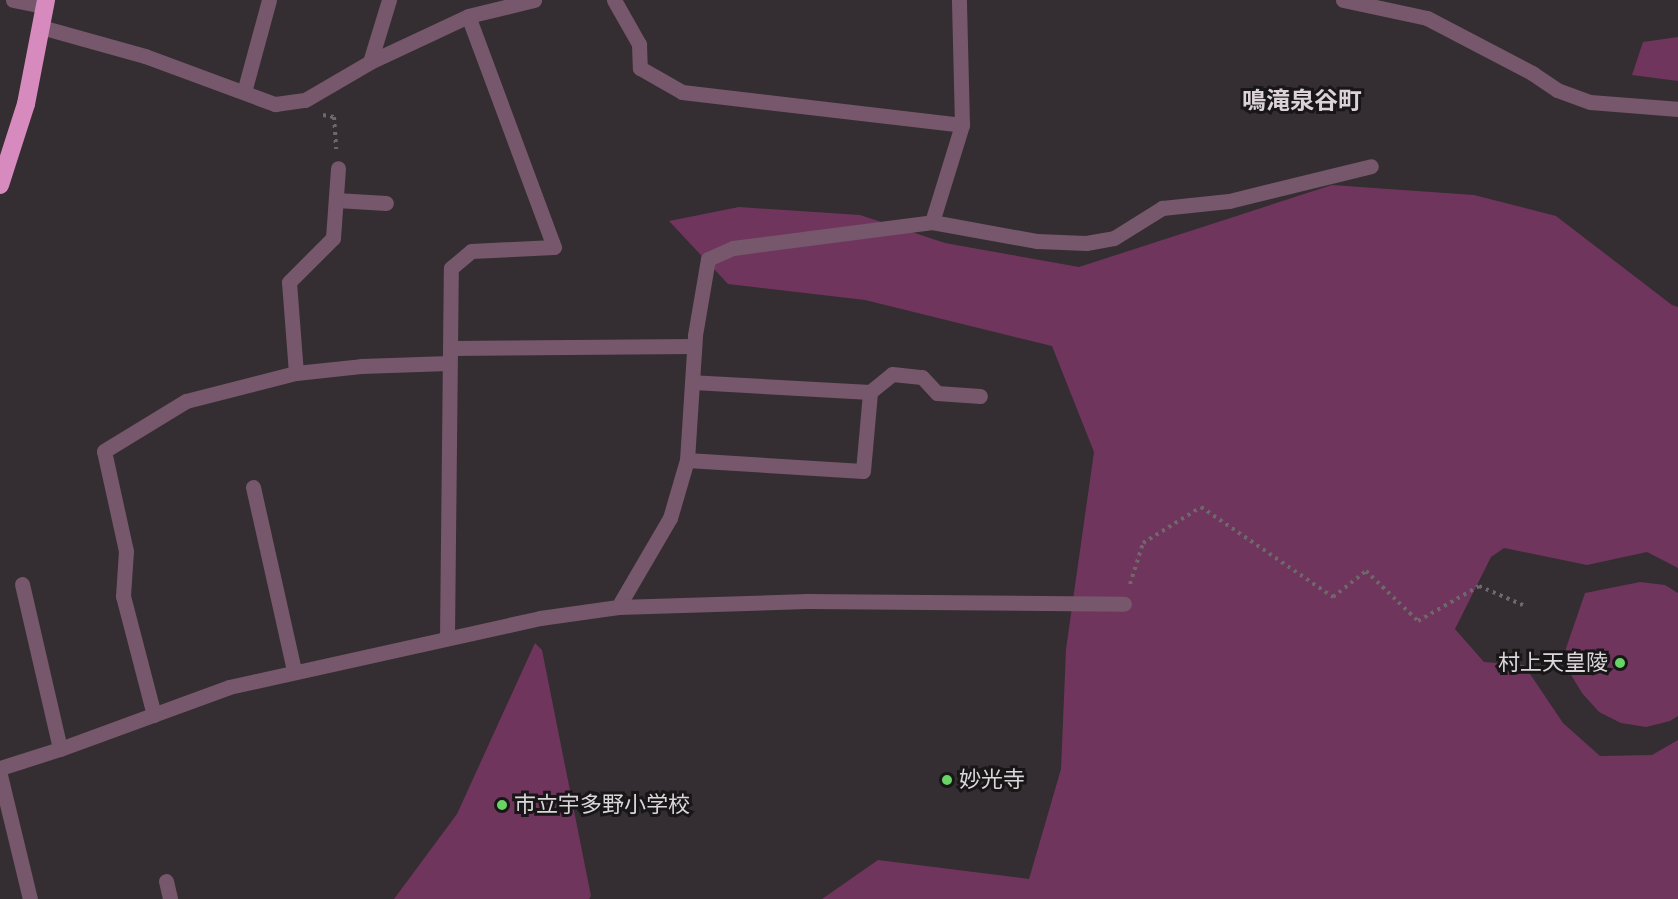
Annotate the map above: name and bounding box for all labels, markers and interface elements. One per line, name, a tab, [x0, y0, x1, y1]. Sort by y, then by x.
district label: 鳴滝泉谷町	[1242, 87, 1362, 115]
place label: 村上天皇陵	[1498, 650, 1608, 676]
marker: 村上天皇陵	[1613, 656, 1627, 670]
place label: 妙光寺	[959, 767, 1025, 793]
marker: 妙光寺	[940, 773, 954, 787]
place label: 市立宇多野小学校	[514, 792, 690, 818]
marker: 市立宇多野小学校	[495, 798, 509, 812]

